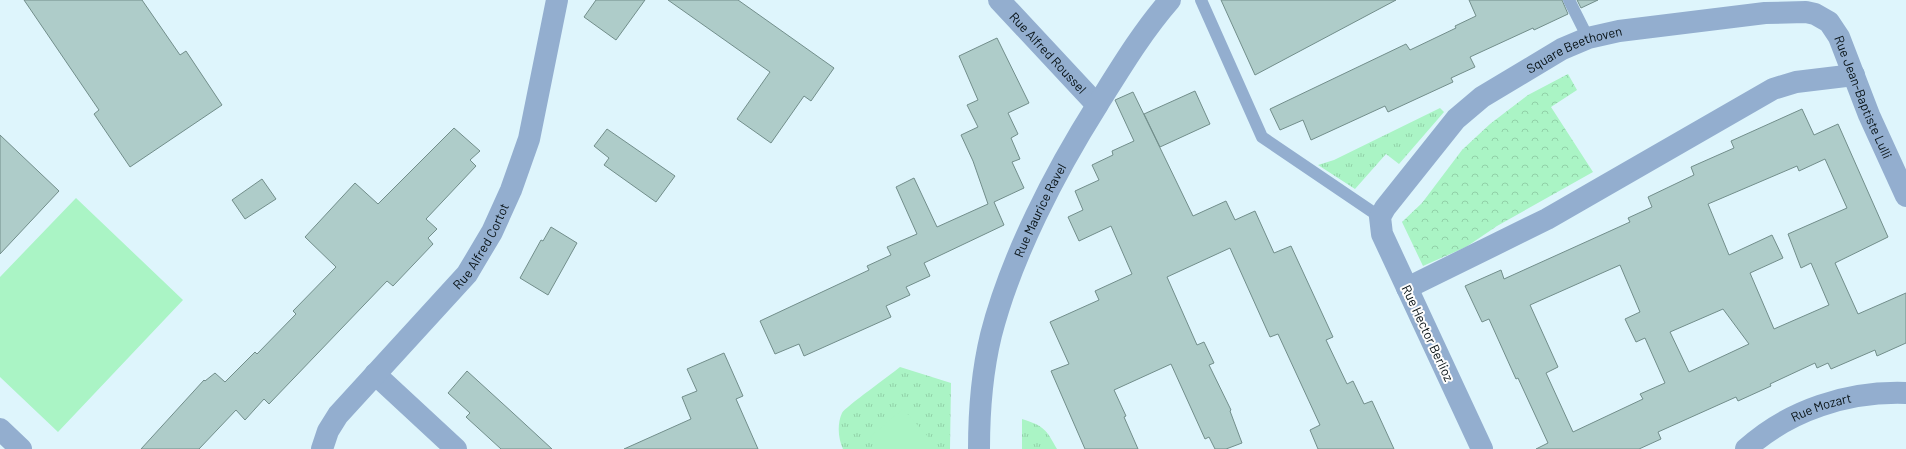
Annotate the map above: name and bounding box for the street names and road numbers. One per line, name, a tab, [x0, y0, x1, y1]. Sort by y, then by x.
street label: Rue Alfred Roussel	[1006, 9, 1090, 97]
street label: Square Beethoven	[1523, 23, 1623, 77]
street label: Rue Jean-Baptiste Lulli	[1831, 33, 1896, 161]
street label: Rue Maurice Ravel	[1010, 161, 1069, 260]
street label: Rue Alfred Cortot	[449, 200, 512, 292]
street label: Rue Hector Berlioz	[1399, 282, 1457, 384]
street label: Rue Mozart	[1788, 390, 1853, 425]

